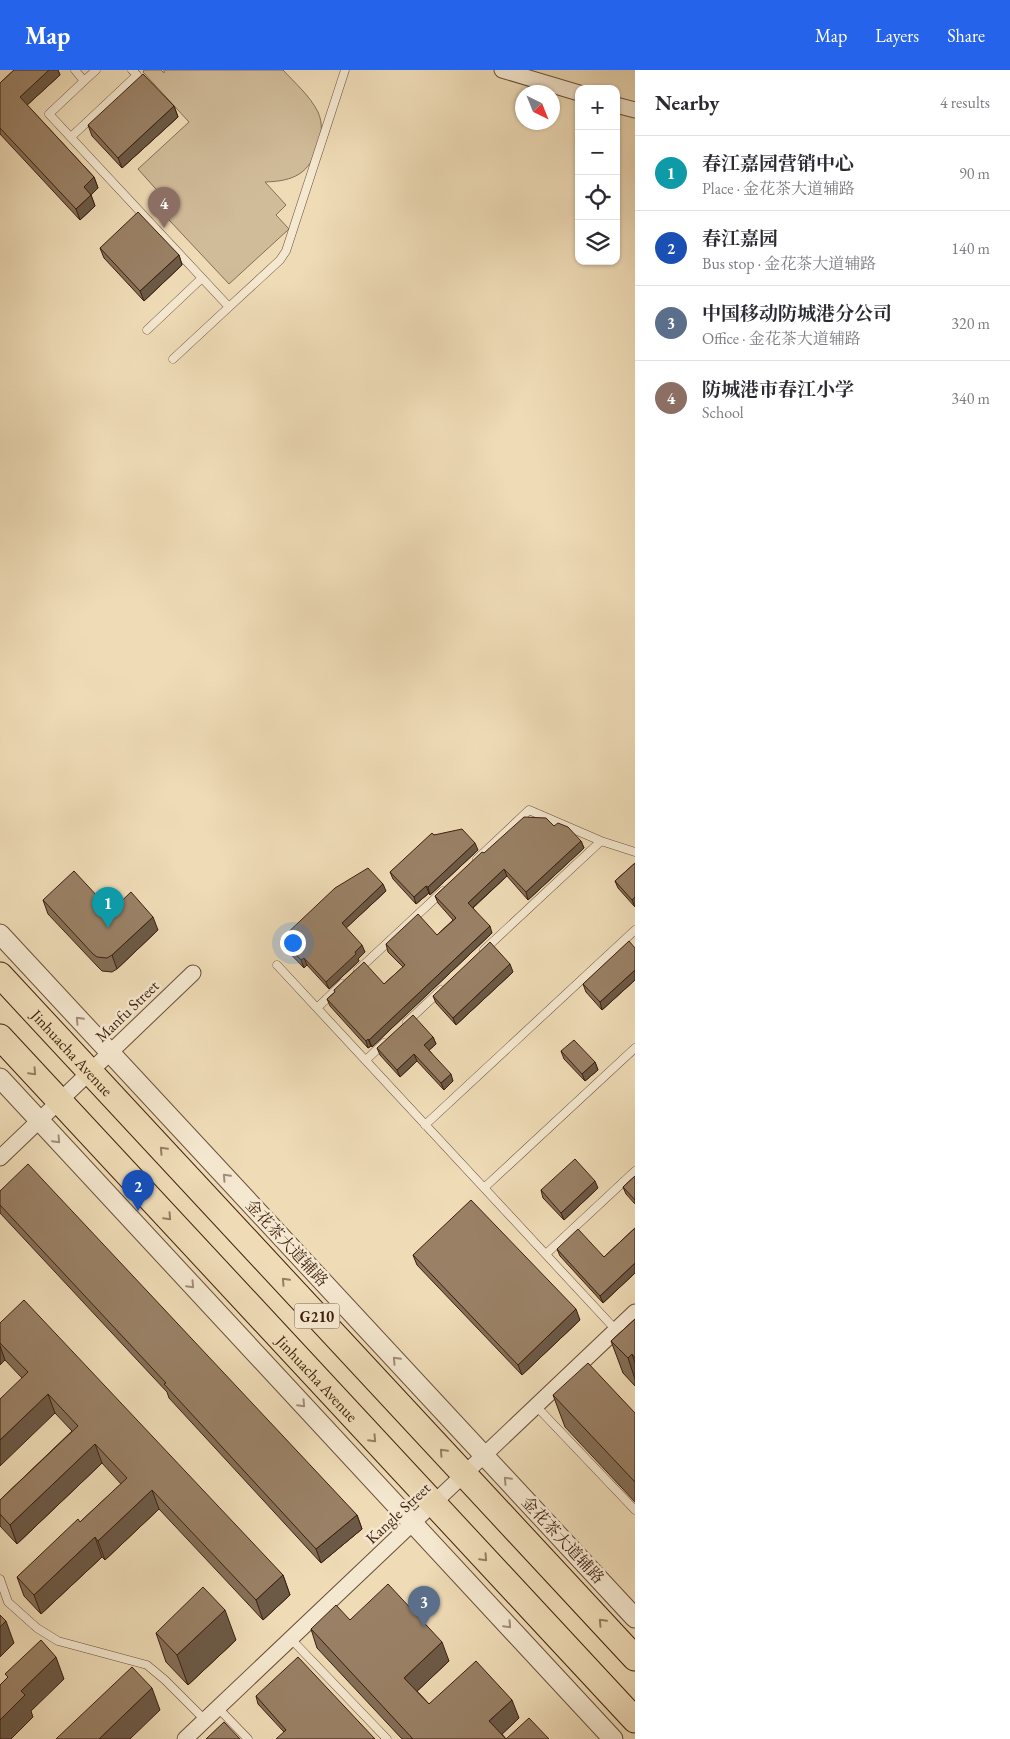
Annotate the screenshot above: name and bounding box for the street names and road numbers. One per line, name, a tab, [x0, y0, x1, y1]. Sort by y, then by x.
street label: Manfu Street	[91, 975, 163, 1047]
street label: Jinhuacha Avenue	[25, 1003, 118, 1101]
street label: 金花茶大道辅路	[241, 1195, 333, 1291]
road number: G210	[294, 1304, 340, 1328]
street label: Jinhuacha Avenue	[270, 1329, 363, 1426]
street label: Kangle Street	[361, 1478, 435, 1548]
street label: 金花茶大道辅路	[517, 1492, 609, 1588]

